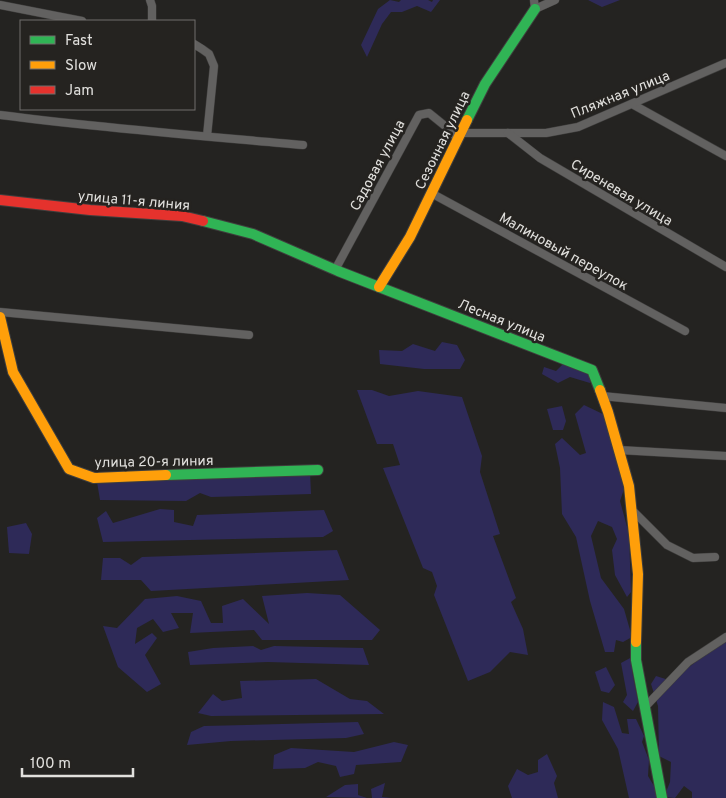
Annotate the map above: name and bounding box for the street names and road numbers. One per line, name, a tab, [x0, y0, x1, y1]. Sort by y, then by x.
street label: Пляжная улица	[569, 68, 673, 123]
street label: Сезонная улица	[412, 89, 475, 193]
street label: Садовая улица	[347, 117, 409, 214]
street label: Сиреневая улица	[567, 156, 675, 230]
street label: улица 11-я линия	[77, 188, 191, 215]
street label: Малиновый переулок	[496, 210, 631, 295]
street label: Лесная улица	[455, 296, 548, 347]
street label: улица 20-я линия	[94, 453, 214, 472]

